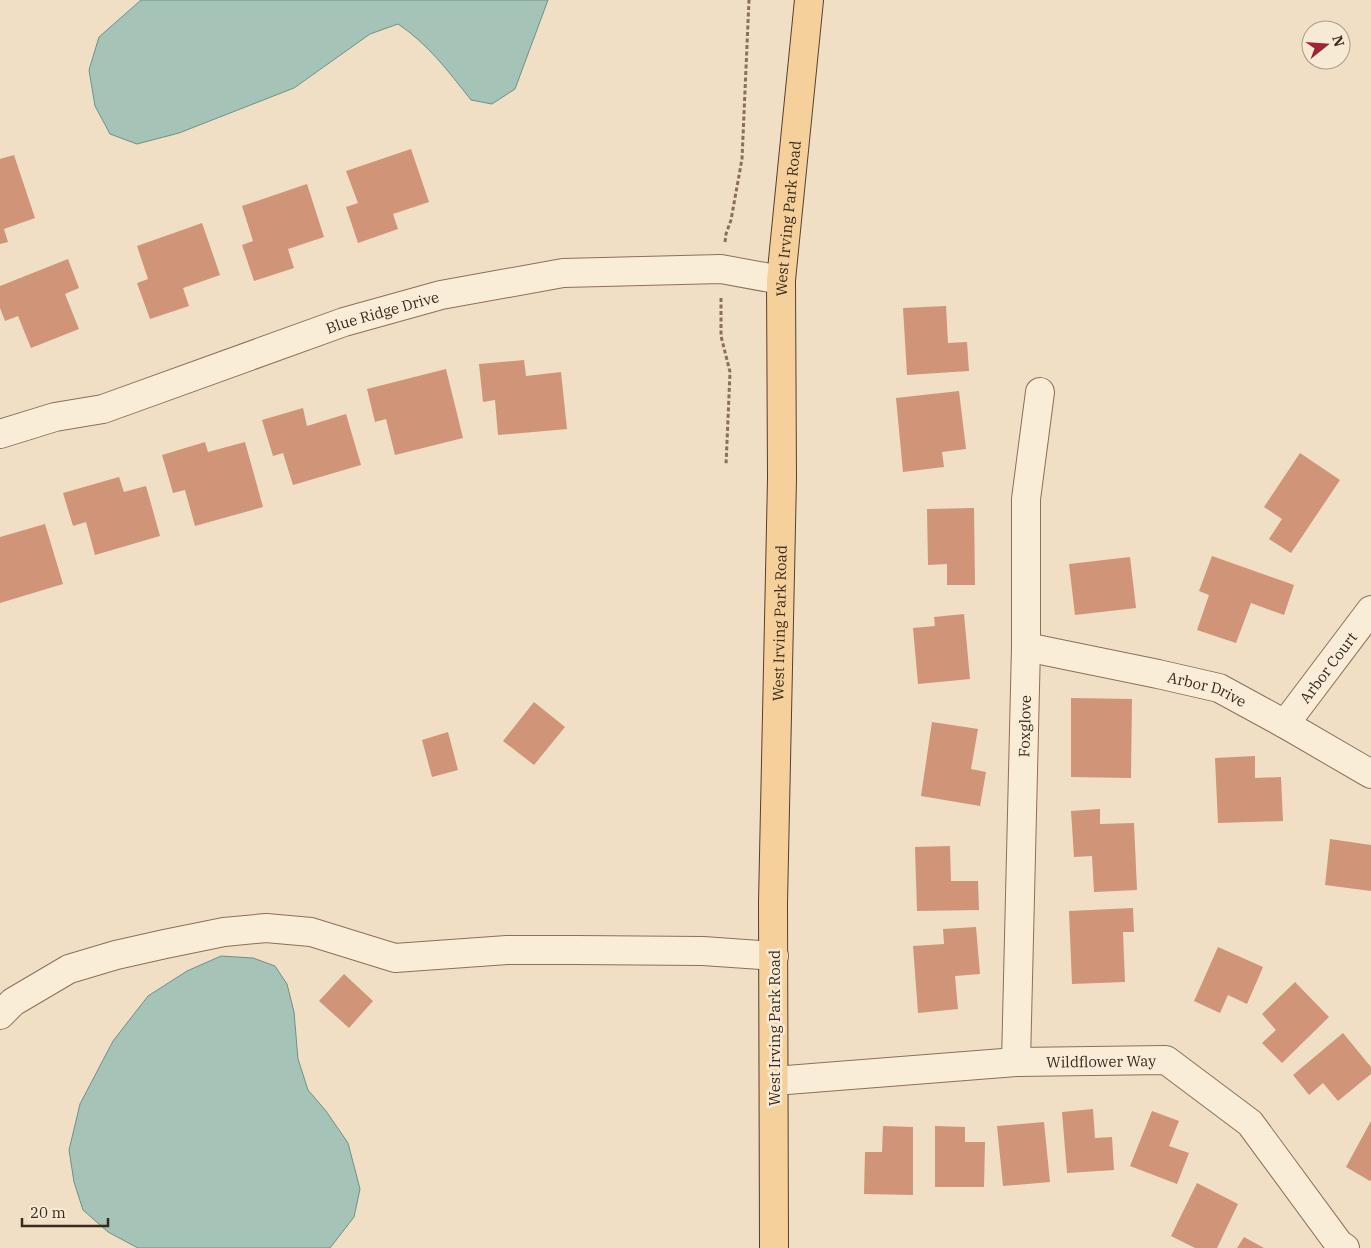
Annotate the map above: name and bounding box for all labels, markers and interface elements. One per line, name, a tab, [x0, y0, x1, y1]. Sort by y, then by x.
north arrow	[1301, 20, 1351, 70]
text: N	[1328, 33, 1349, 49]
street label: West Irving Park Road	[771, 140, 804, 296]
street label: Blue Ridge Drive	[323, 287, 441, 337]
street label: West Irving Park Road	[768, 545, 790, 701]
street label: Arbor Court	[1295, 628, 1361, 707]
street label: Arbor Drive	[1166, 667, 1250, 711]
street label: Foxglove	[1014, 695, 1034, 757]
street label: West Irving Park Road	[765, 950, 784, 1106]
street label: Wildflower Way	[1046, 1051, 1156, 1071]
scale bar	[22, 1196, 109, 1228]
text: 20 m	[30, 1203, 66, 1222]

